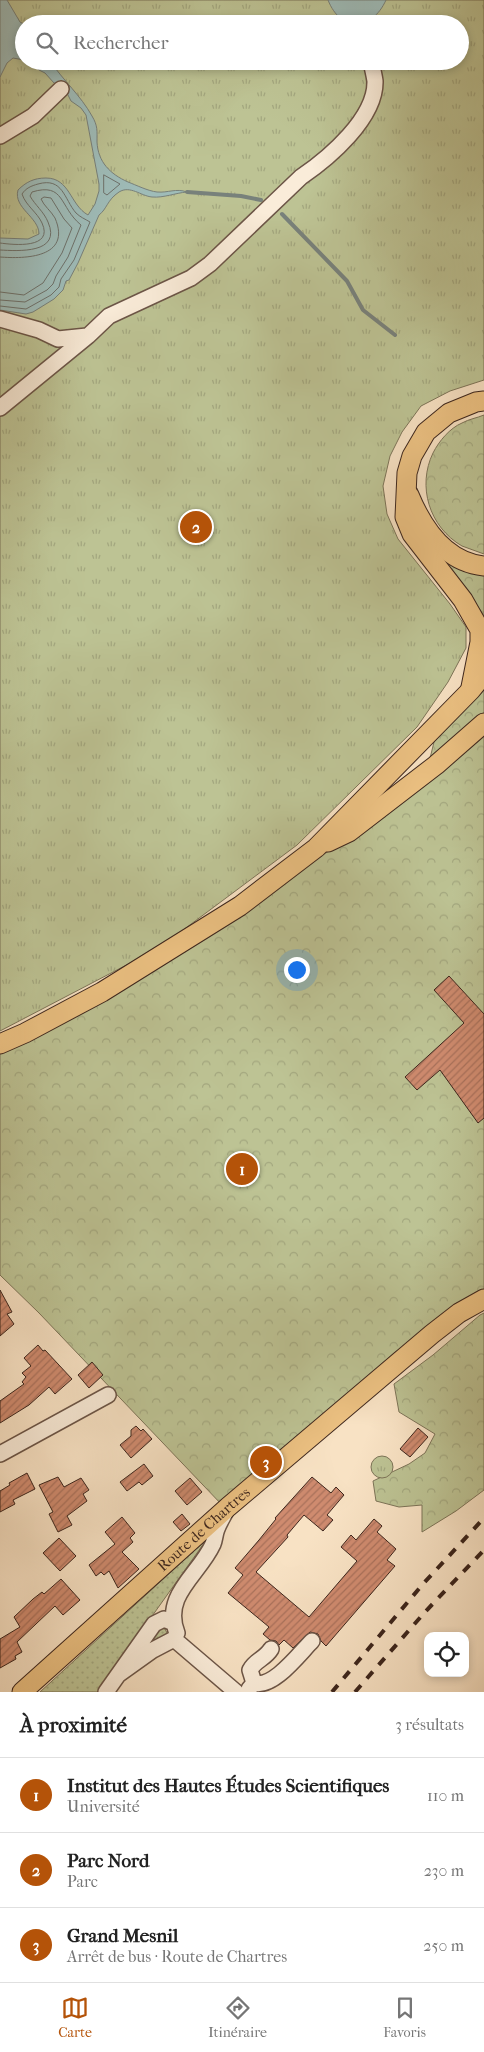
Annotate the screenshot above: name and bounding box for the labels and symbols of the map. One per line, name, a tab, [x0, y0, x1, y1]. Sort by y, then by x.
pin: 2	[180, 508, 212, 546]
your location	[284, 957, 310, 983]
pin: 1	[226, 1150, 258, 1188]
pin: 3	[250, 1443, 282, 1481]
street label: Route de Chartres	[154, 1483, 254, 1575]

